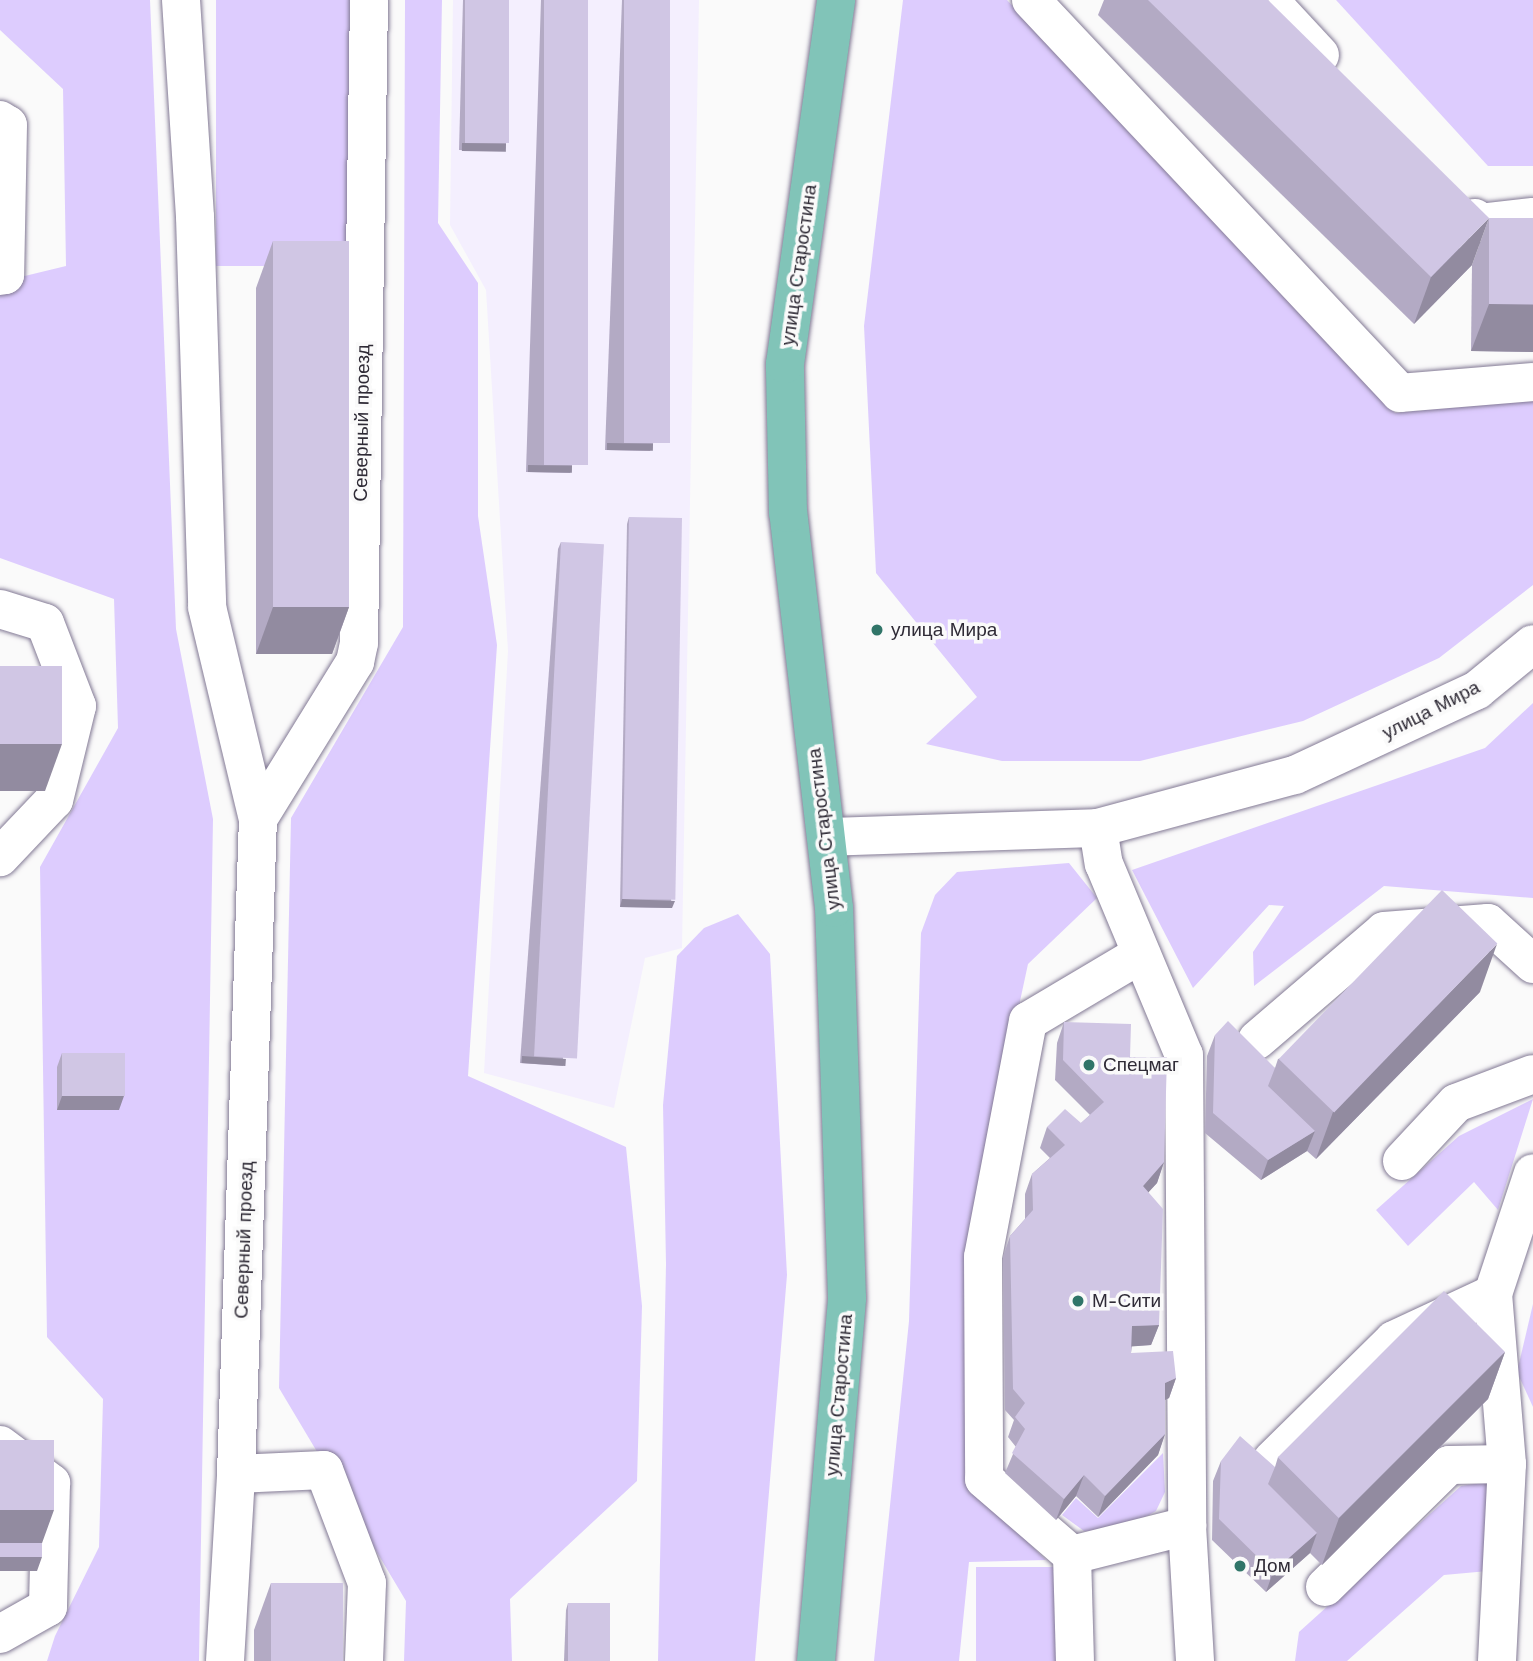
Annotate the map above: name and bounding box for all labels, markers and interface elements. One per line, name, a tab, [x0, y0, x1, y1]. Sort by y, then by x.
street label: улица Старостина	[776, 183, 822, 347]
street label: Северный проезд	[349, 344, 375, 502]
place label: улица Мира	[891, 619, 997, 641]
marker: улица Мира	[869, 622, 885, 638]
street label: улица Мира	[1378, 676, 1484, 744]
street label: улица Старостина	[803, 747, 845, 911]
place label: Спецмаг	[1103, 1054, 1179, 1076]
marker: Спецмаг	[1081, 1057, 1097, 1073]
street label: Северный проезд	[230, 1161, 258, 1319]
place label: М-Сити	[1092, 1290, 1161, 1312]
marker: М-Сити	[1070, 1293, 1086, 1309]
street label: улица Старостина	[821, 1313, 857, 1477]
place label: Дом	[1254, 1555, 1291, 1577]
marker: Дом	[1232, 1558, 1248, 1574]

